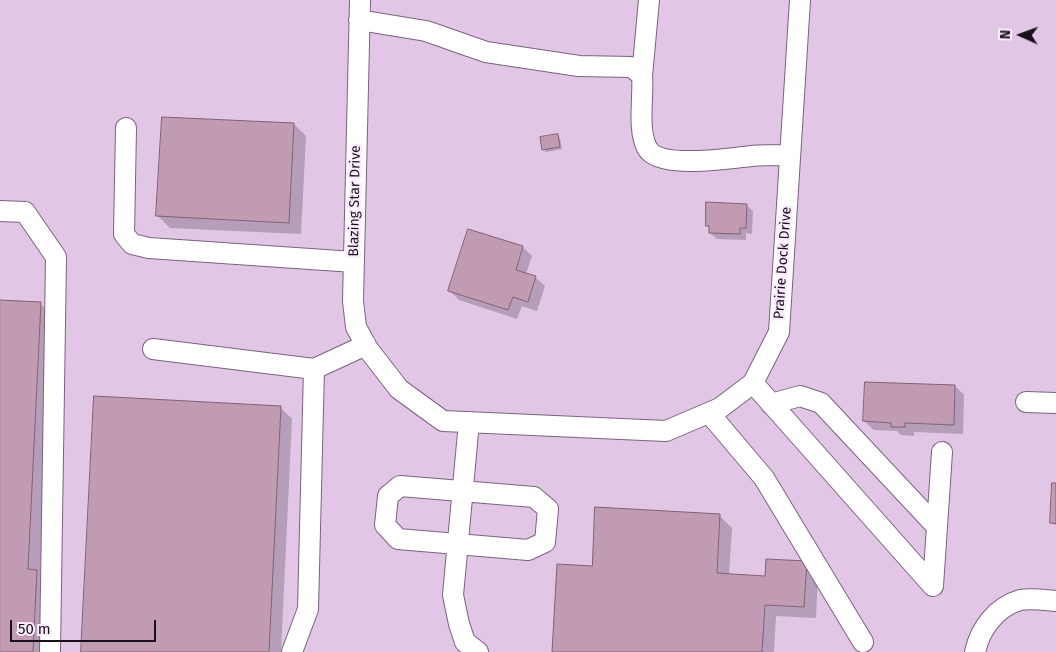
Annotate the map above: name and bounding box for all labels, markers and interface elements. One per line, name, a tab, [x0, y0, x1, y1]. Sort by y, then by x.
north arrow	[996, 10, 1046, 60]
text: N	[997, 30, 1014, 39]
street label: Blazing Star Drive	[346, 145, 364, 257]
street label: Prairie Dock Drive	[771, 206, 795, 320]
scale bar	[12, 610, 159, 642]
text: 50 m	[18, 620, 51, 638]

